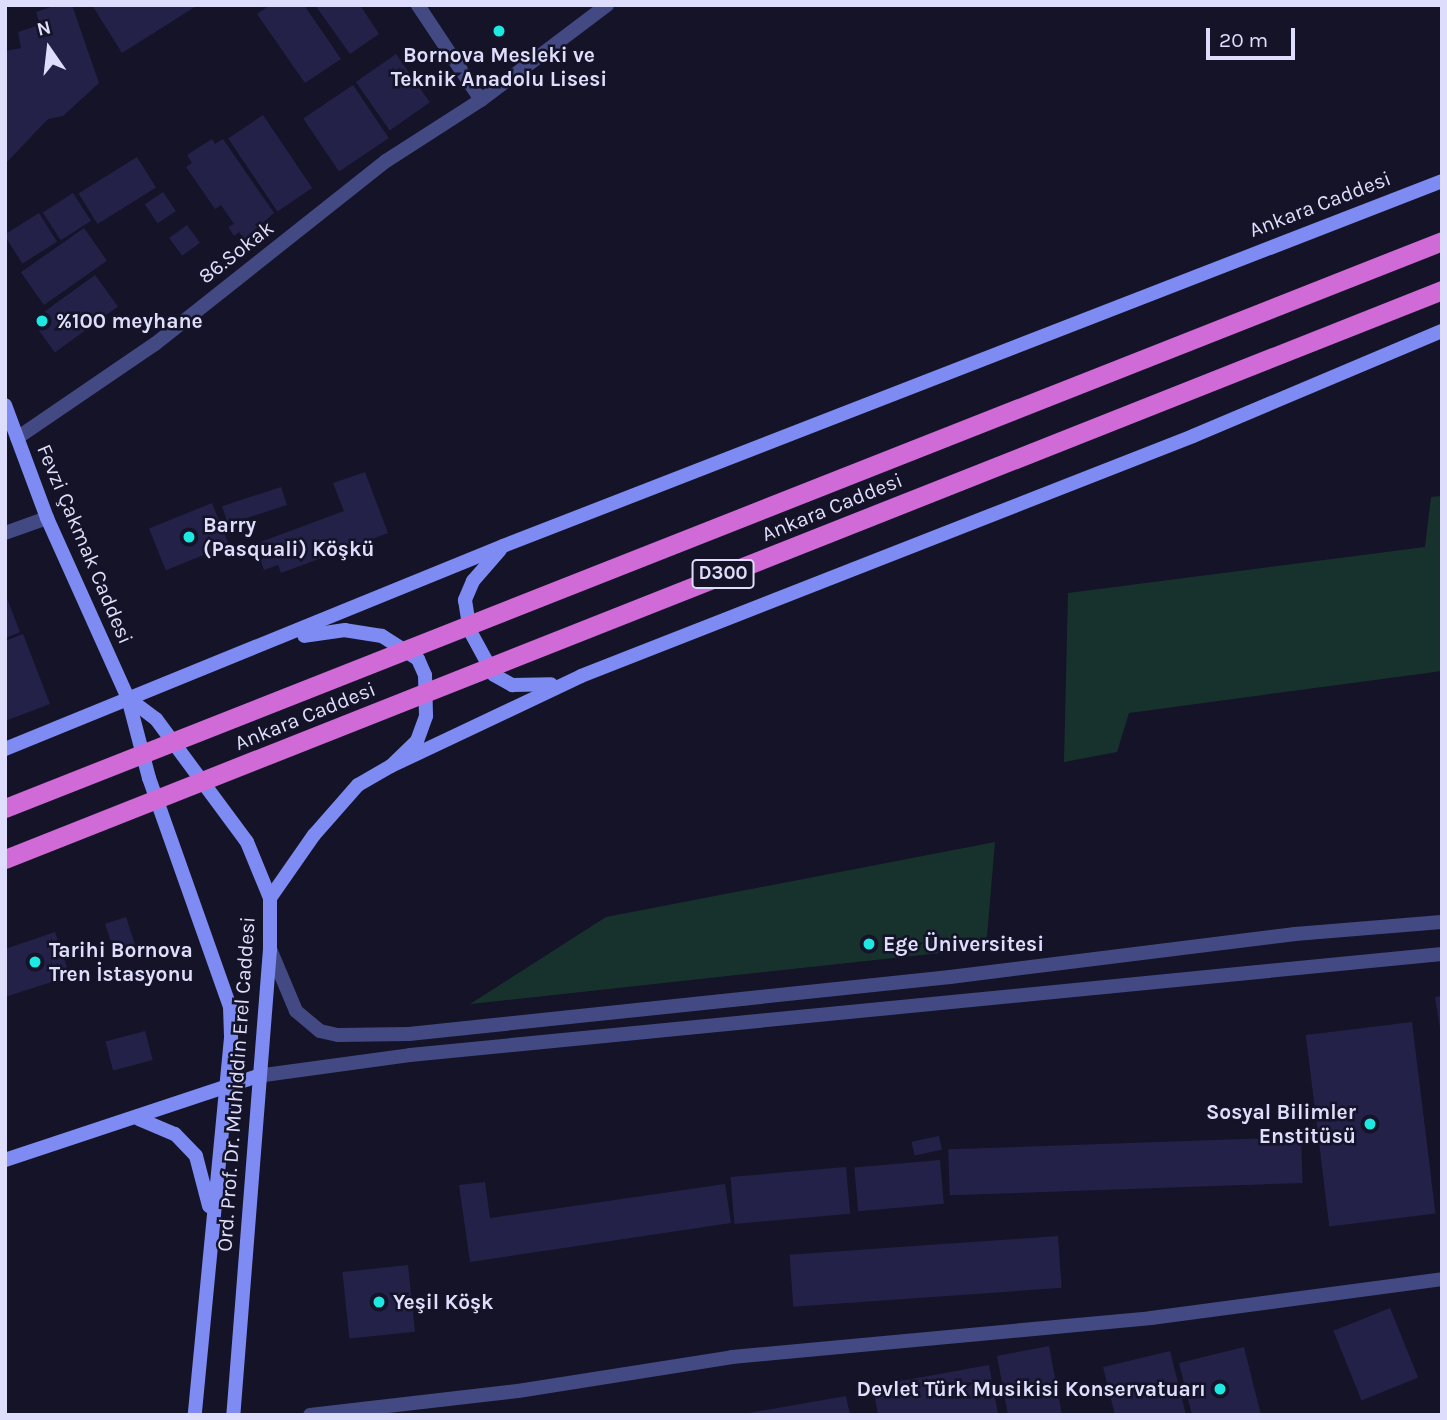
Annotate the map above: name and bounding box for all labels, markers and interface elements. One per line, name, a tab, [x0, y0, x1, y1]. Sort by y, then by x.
north arrow	[14, 14, 84, 84]
scale bar	[1209, 14, 1298, 58]
text: N	[35, 16, 53, 41]
marker: Bornova Mesleki ve Teknik Anadolu Lisesi	[491, 23, 507, 39]
text: 20 m	[1219, 28, 1268, 52]
place label: Bornova Mesleki ve Teknik Anadolu Lisesi	[391, 42, 607, 92]
street label: Ankara Caddesi	[1246, 165, 1394, 243]
street label: 86.Sokak	[194, 215, 278, 289]
place label: %100 meyhane	[56, 308, 203, 334]
marker: %100 meyhane	[34, 313, 50, 329]
street label: Fevzi Çakmak Caddesi	[31, 440, 139, 648]
street label: Ankara Caddesi	[758, 467, 906, 547]
place label: Barry (Pasquali) Köşkü	[203, 512, 374, 562]
marker: Barry (Pasquali) Köşkü	[181, 529, 197, 545]
road number: D300	[692, 558, 754, 590]
street label: Ankara Caddesi	[231, 676, 379, 756]
street label: Ord. Prof. Dr. Muhiddin Erel Caddesi	[212, 916, 260, 1252]
place label: Ege Üniversitesi	[883, 931, 1044, 957]
marker: Ege Üniversitesi	[861, 936, 877, 952]
place label: Tarihi Bornova Tren İstasyonu	[49, 937, 194, 987]
marker: Tarihi Bornova Tren İstasyonu	[27, 954, 43, 970]
place label: Sosyal Bilimler Enstitüsü	[1206, 1099, 1356, 1149]
marker: Sosyal Bilimler Enstitüsü	[1362, 1116, 1378, 1132]
place label: Yeşil Köşk	[393, 1289, 494, 1315]
marker: Yeşil Köşk	[371, 1294, 387, 1310]
place label: Devlet Türk Musikisi Konservatuarı	[857, 1376, 1206, 1402]
marker: Devlet Türk Musikisi Konservatuarı	[1212, 1381, 1228, 1397]

